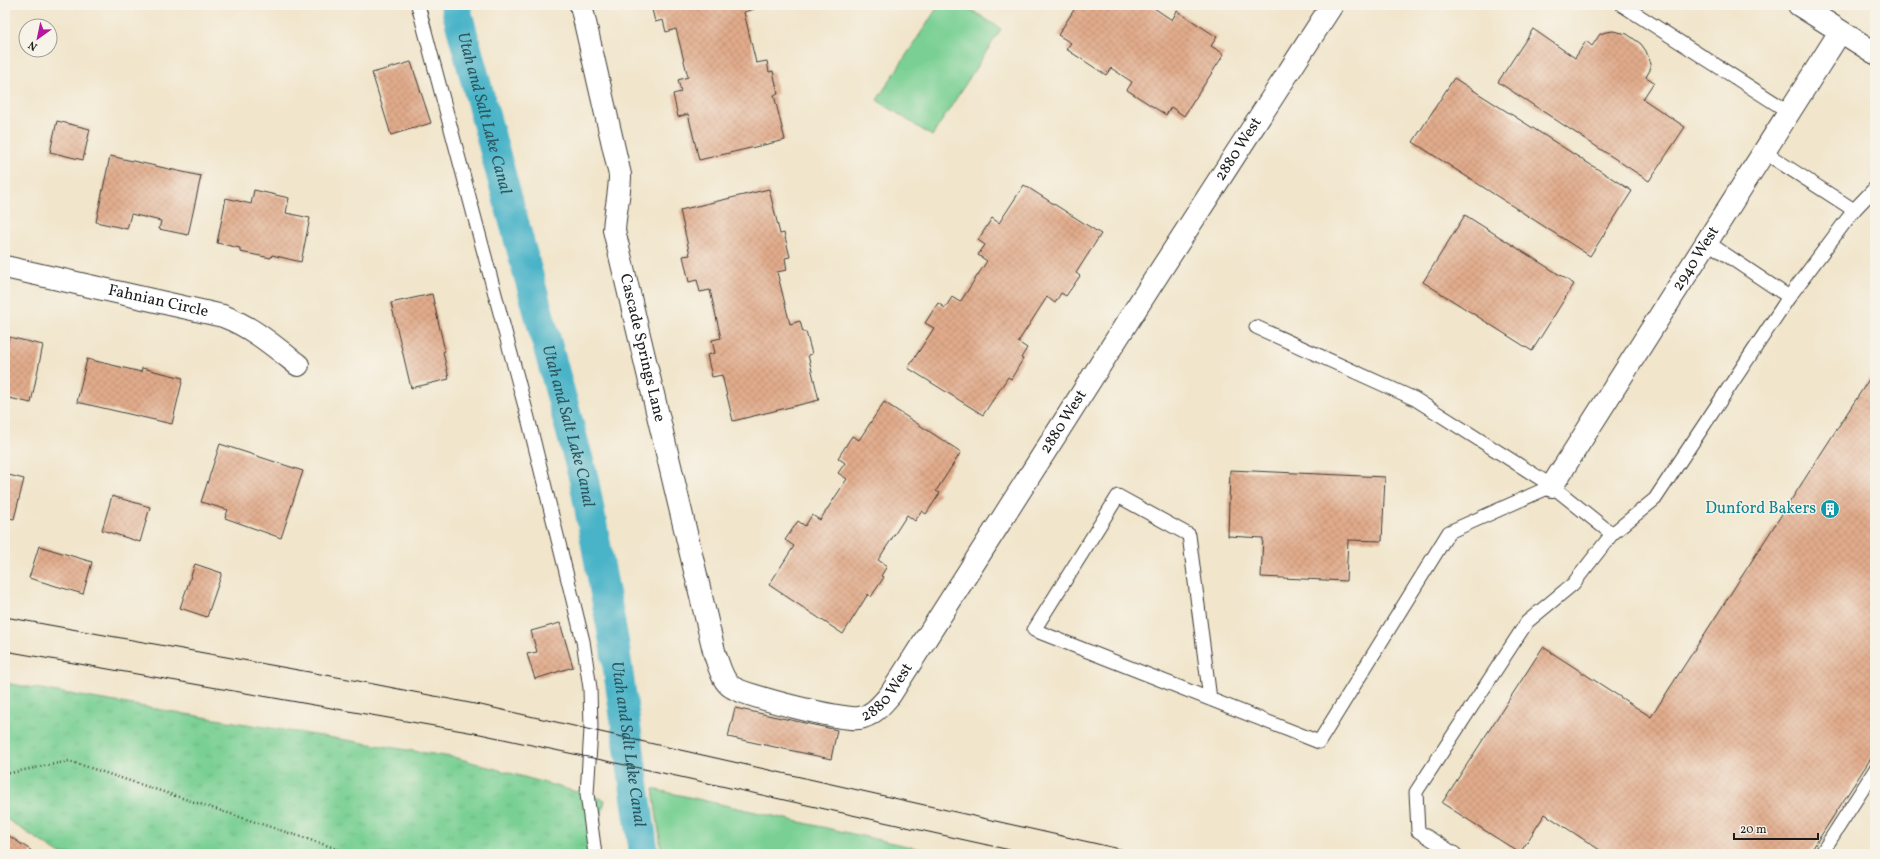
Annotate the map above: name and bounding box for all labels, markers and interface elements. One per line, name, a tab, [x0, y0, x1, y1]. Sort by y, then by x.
north arrow	[18, 18, 58, 58]
water label: Utah and Salt Lake Canal	[451, 29, 517, 197]
text: N	[26, 37, 41, 54]
street label: 2880 West	[1210, 113, 1268, 186]
street label: 2940 West	[1667, 222, 1725, 295]
street label: Cascade Springs Lane	[614, 272, 670, 424]
street label: Fahnian Circle	[106, 280, 210, 323]
water label: Utah and Salt Lake Canal	[536, 342, 600, 509]
street label: 2880 West	[1035, 385, 1093, 458]
place label: Dunford Bakers	[1705, 498, 1816, 520]
building icon: Dunford Bakers	[1819, 498, 1841, 520]
street label: 2880 West	[858, 659, 919, 728]
water label: Utah and Salt Lake Canal	[605, 660, 652, 828]
scale bar	[1734, 815, 1818, 841]
text: 20 m	[1740, 822, 1767, 838]

